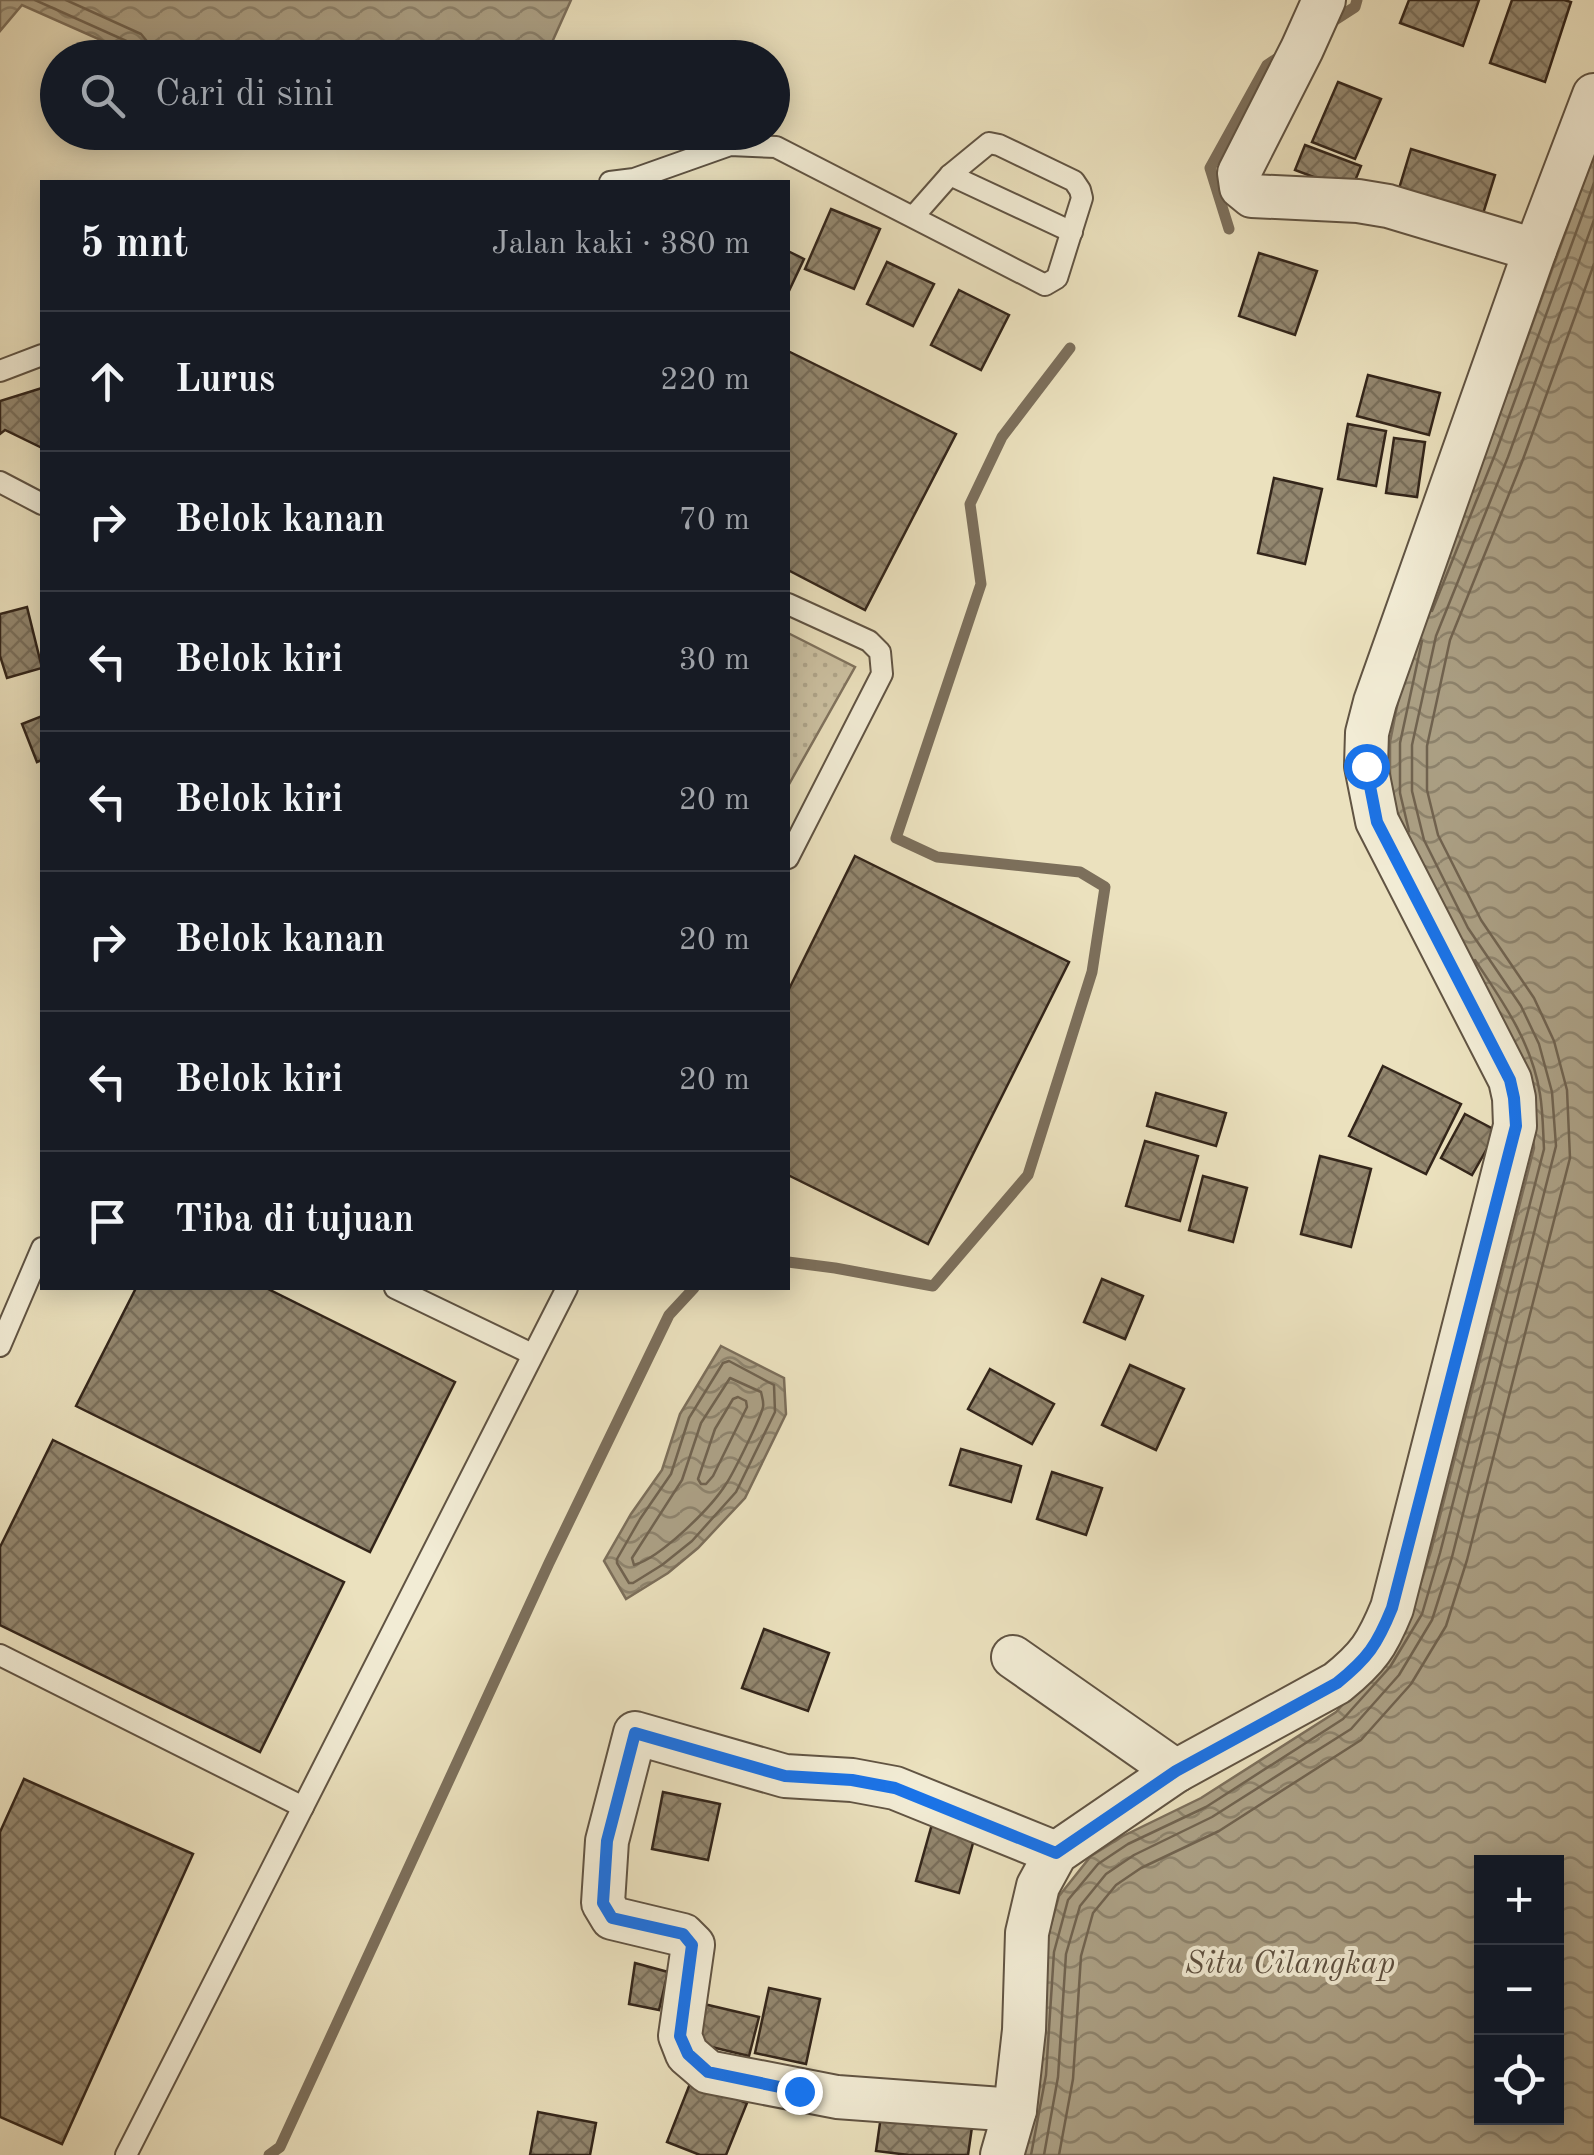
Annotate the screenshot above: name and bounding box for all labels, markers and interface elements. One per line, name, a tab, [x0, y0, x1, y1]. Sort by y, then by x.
search box	[40, 40, 790, 150]
icon: search	[75, 68, 130, 123]
text: Cari di sini	[155, 76, 334, 114]
text: 5 mnt	[80, 224, 188, 266]
text: Jalan kaki · 380 m	[492, 229, 750, 261]
icon: ahead	[80, 354, 135, 409]
text: Lurus	[175, 362, 275, 400]
text: 220 m	[660, 365, 750, 397]
icon: right	[80, 494, 135, 549]
text: Belok kanan	[175, 502, 385, 540]
text: 70 m	[679, 505, 750, 537]
icon: left	[80, 634, 135, 689]
text: Belok kiri	[175, 642, 343, 680]
text: 30 m	[679, 645, 750, 677]
route start	[1344, 744, 1390, 790]
icon: left	[80, 774, 135, 829]
text: Belok kiri	[175, 782, 343, 820]
text: 20 m	[679, 785, 750, 817]
icon: right	[80, 914, 135, 969]
text: Belok kanan	[175, 922, 385, 960]
text: 20 m	[679, 925, 750, 957]
icon: left	[80, 1054, 135, 1109]
text: Belok kiri	[175, 1062, 343, 1100]
text: 20 m	[679, 1065, 750, 1097]
icon: arrive	[80, 1194, 135, 1249]
text: Tiba di tujuan	[175, 1202, 414, 1240]
map controls	[1474, 1855, 1564, 2125]
button: +	[1474, 1855, 1564, 1945]
button: −	[1474, 1945, 1564, 2035]
water label: Situ Cilangkap	[1185, 1949, 1395, 1981]
button: locate	[1474, 2035, 1564, 2125]
route end	[777, 2069, 823, 2115]

